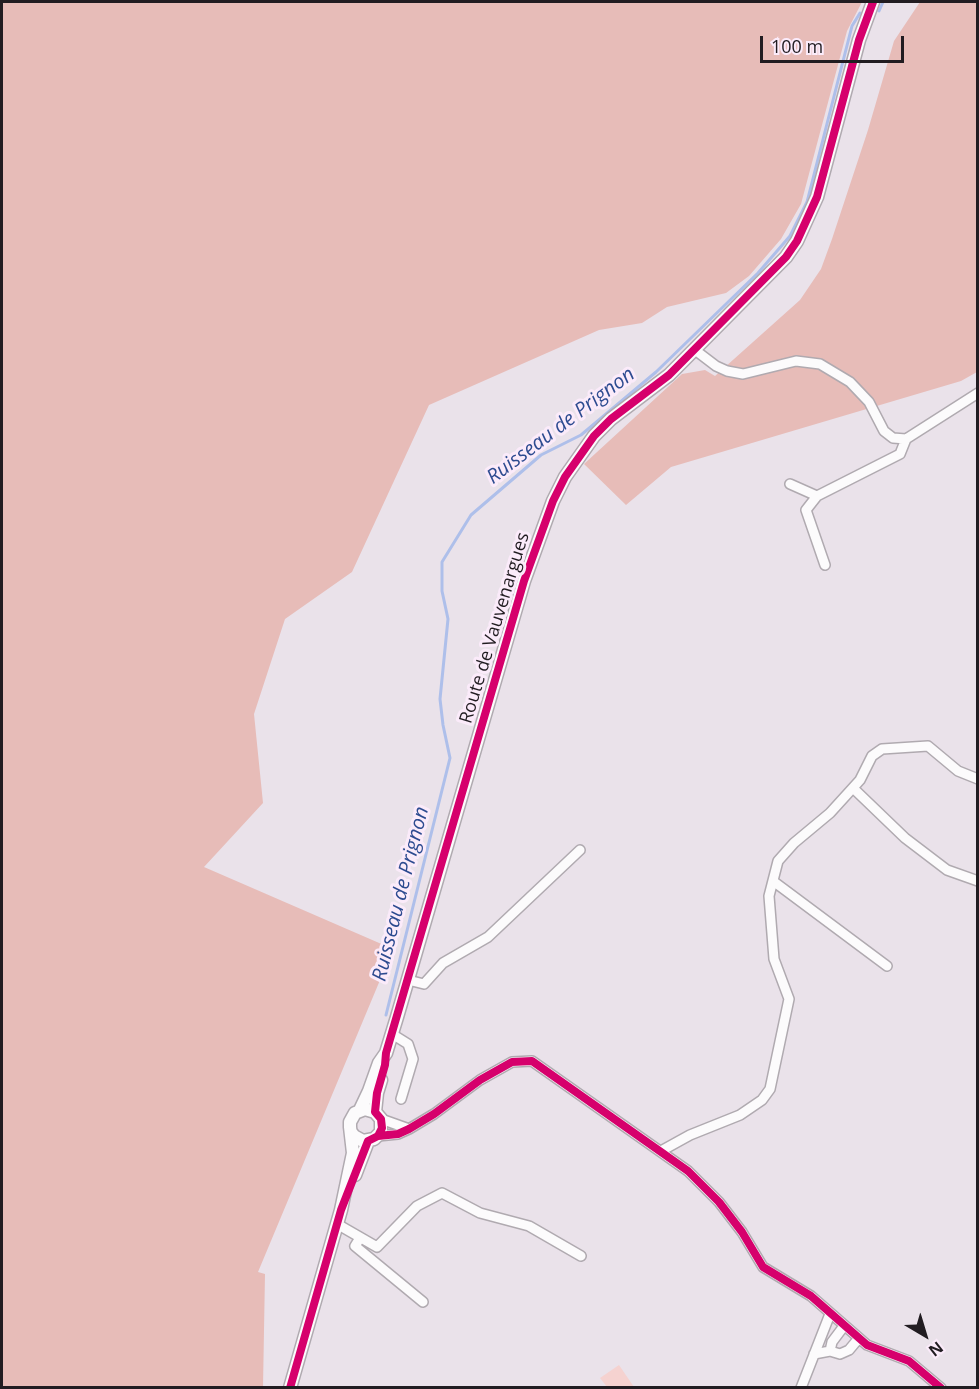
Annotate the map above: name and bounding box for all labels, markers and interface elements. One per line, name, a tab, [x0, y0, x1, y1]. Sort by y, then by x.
scale bar	[763, 24, 907, 62]
text: 100 m	[771, 34, 823, 58]
water label: Ruisseau de Prignon	[482, 363, 640, 489]
street label: Route de Vauvenargues	[456, 530, 534, 726]
water label: Ruisseau de Prignon	[368, 804, 434, 984]
north arrow	[895, 1305, 955, 1365]
text: N	[924, 1337, 948, 1362]

